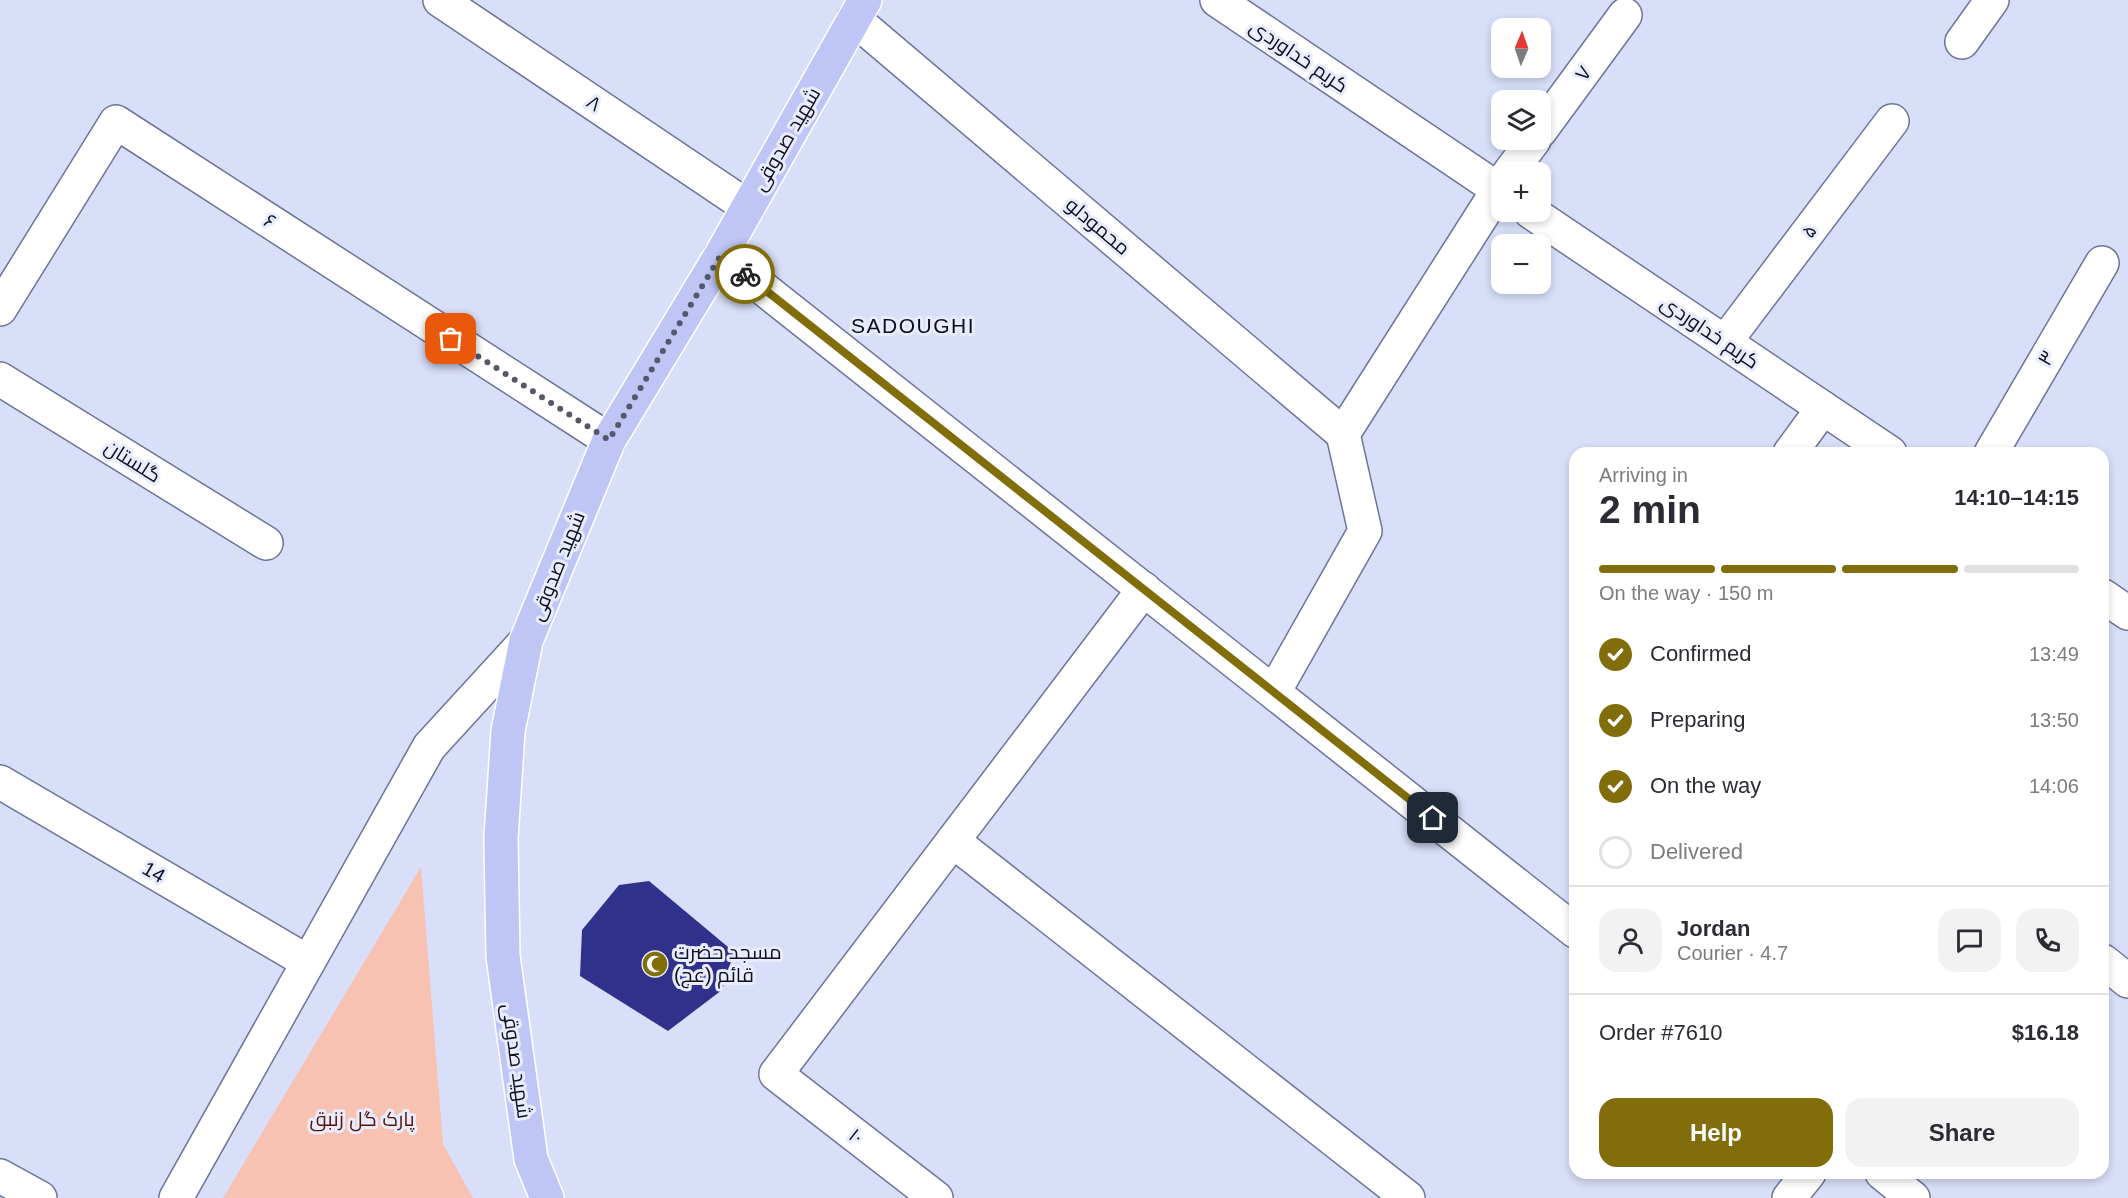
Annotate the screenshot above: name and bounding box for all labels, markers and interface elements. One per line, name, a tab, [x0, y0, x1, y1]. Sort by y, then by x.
street label: کریم خداوردی	[1244, 15, 1352, 99]
north arrow	[1491, 18, 1551, 78]
map controls	[1491, 18, 1551, 294]
street label: ۷	[1570, 61, 1596, 85]
street label: شهید صدوقی	[748, 83, 826, 196]
street label: ۸	[583, 90, 605, 116]
button: layers	[1491, 90, 1551, 150]
button: +	[1491, 162, 1551, 222]
street label: محمودلو	[1061, 193, 1134, 260]
street label: ۶	[260, 209, 280, 233]
street label: ۵	[1797, 220, 1821, 242]
button: −	[1491, 234, 1551, 294]
courier	[715, 244, 775, 304]
icon: bike	[729, 258, 762, 291]
street label: کریم خداوردی	[1655, 291, 1763, 375]
pin	[425, 313, 476, 364]
district label: SADOUGHI	[851, 314, 975, 337]
icon: bag	[434, 322, 467, 355]
street label: ۳	[2033, 347, 2059, 369]
street label: گلستان	[100, 435, 165, 488]
text: Arriving in	[1599, 464, 1688, 486]
text: 14:10–14:15	[1954, 485, 2079, 510]
text: 2 min	[1599, 488, 1701, 531]
street label: شهید صدوقی	[525, 508, 591, 625]
text: On the way · 150 m	[1599, 582, 1774, 604]
icon: check	[1599, 638, 1632, 671]
text: Confirmed	[1650, 641, 1751, 666]
text: 13:49	[2029, 643, 2079, 665]
icon: check	[1599, 704, 1632, 737]
text: Preparing	[1650, 707, 1745, 732]
text: 13:50	[2029, 709, 2079, 731]
icon: check	[1599, 770, 1632, 803]
text: On the way	[1650, 773, 1761, 798]
text: 14:06	[2029, 775, 2079, 797]
pin	[1407, 792, 1458, 843]
icon: home	[1416, 801, 1449, 834]
text: Delivered	[1650, 839, 1743, 864]
street label: 14	[139, 857, 169, 887]
button: person	[1599, 909, 1662, 972]
button: chat	[1938, 909, 2001, 972]
button: phone	[2016, 909, 2079, 972]
text: Jordan	[1677, 916, 1750, 941]
place label: مسجد حضرت قائم (عج)	[674, 941, 782, 989]
text: Courier · 4.7	[1677, 942, 1788, 964]
mosque icon: مسجد حضرت قائم (عج)	[640, 949, 670, 979]
street label: شهید صدوقی	[496, 1002, 536, 1120]
text: Order #7610	[1599, 1020, 1723, 1045]
text: $16.18	[2012, 1020, 2079, 1045]
button: Help	[1599, 1098, 1833, 1167]
button: Share	[1845, 1098, 2079, 1167]
park label: پارک گل زنبق	[309, 1108, 415, 1132]
street label: ۱۰	[845, 1124, 867, 1148]

